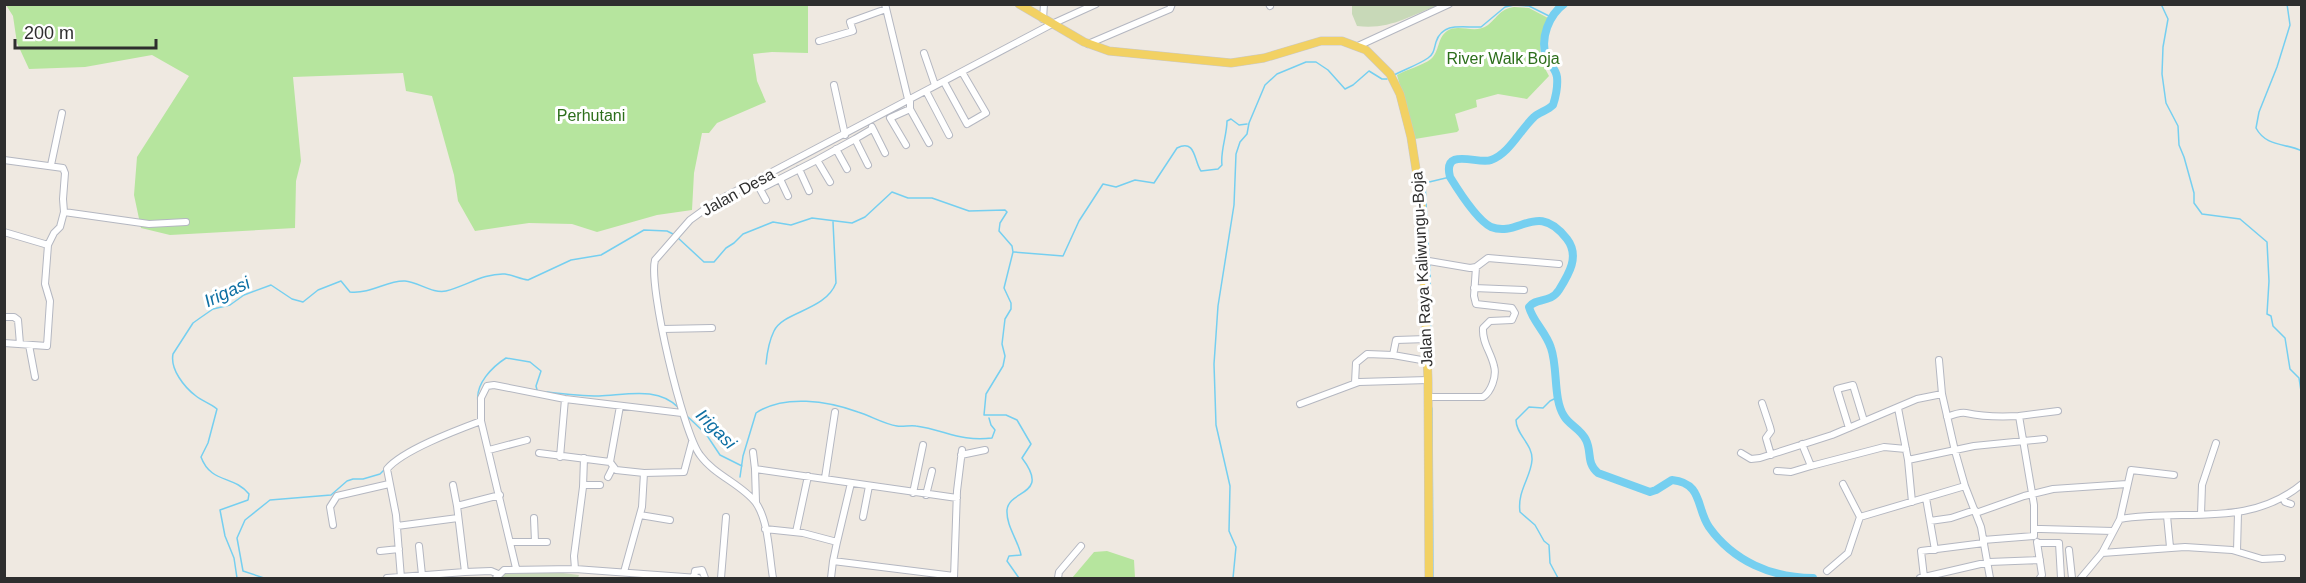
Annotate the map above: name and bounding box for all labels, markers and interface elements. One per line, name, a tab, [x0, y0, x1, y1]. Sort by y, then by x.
scale bar	[15, 12, 156, 50]
text: 200 m	[24, 23, 74, 43]
park label: River Walk Boja	[1446, 50, 1560, 67]
park label: Perhutani	[557, 107, 625, 124]
street label: Jalan Desa	[699, 165, 777, 219]
street label: Jalan Raya Kaliwungu-Boja	[1408, 171, 1436, 367]
water label: Irigasi	[201, 272, 254, 311]
water label: Irigasi	[692, 405, 741, 454]

